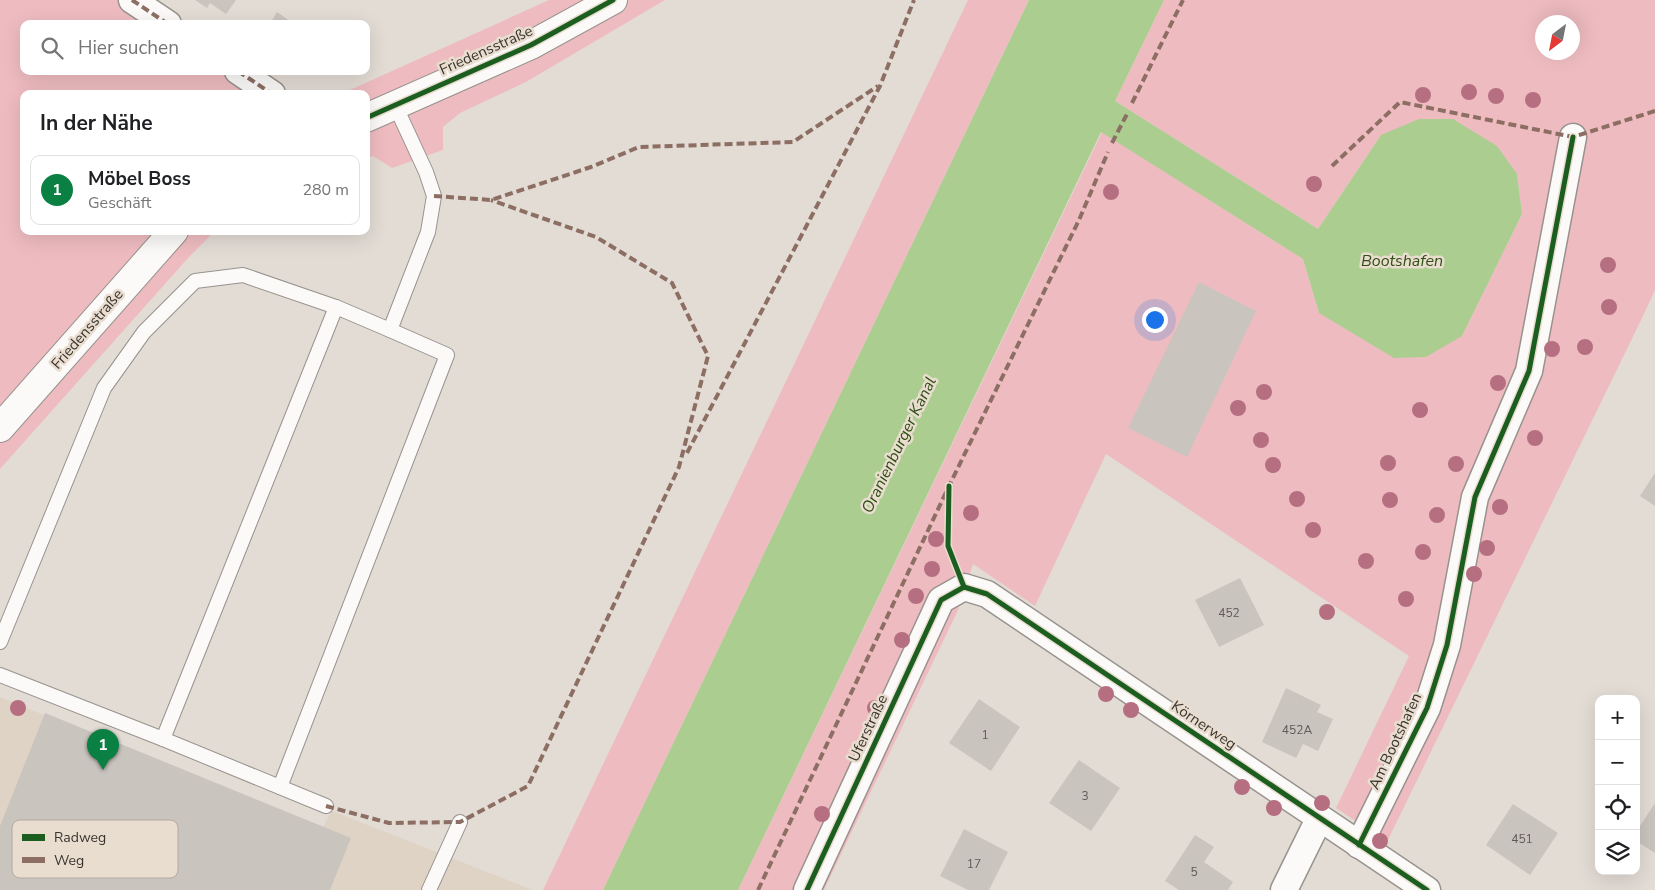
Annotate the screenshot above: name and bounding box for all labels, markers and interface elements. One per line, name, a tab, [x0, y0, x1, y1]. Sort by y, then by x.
north arrow	[1535, 15, 1580, 60]
search box	[20, 20, 370, 75]
street label: Friedensstraße	[436, 20, 536, 80]
icon: search	[38, 34, 66, 62]
text: Hier suchen	[78, 35, 179, 61]
text: In der Nähe	[40, 109, 153, 137]
text: Möbel Boss	[88, 166, 191, 192]
text: 1	[52, 179, 62, 201]
text: 280 m	[302, 179, 349, 201]
text: Geschäft	[88, 192, 151, 214]
water label: Bootshafen	[1361, 250, 1443, 272]
street label: Friedensstraße	[47, 285, 127, 373]
your location	[1142, 307, 1168, 333]
water label: Oranienburger Kanal	[856, 373, 942, 517]
house number: 452	[1218, 605, 1240, 621]
street label: Am Bootshafen	[1364, 689, 1426, 793]
street label: Uferstraße	[844, 691, 892, 765]
map controls	[1595, 695, 1640, 875]
button: +	[1595, 695, 1640, 740]
street label: Körnerweg	[1168, 696, 1240, 754]
house number: 452A	[1282, 722, 1312, 738]
house number: 1	[981, 727, 989, 743]
pin: 1	[87, 729, 119, 770]
button: −	[1595, 740, 1640, 785]
button: locate	[1595, 785, 1640, 830]
house number: 3	[1081, 788, 1089, 804]
legend	[12, 820, 178, 878]
text: Radweg	[54, 828, 106, 847]
button: layers	[1595, 830, 1640, 875]
house number: 451	[1511, 831, 1533, 847]
text: Weg	[54, 851, 84, 870]
house number: 17	[967, 856, 981, 872]
house number: 5	[1190, 864, 1198, 880]

